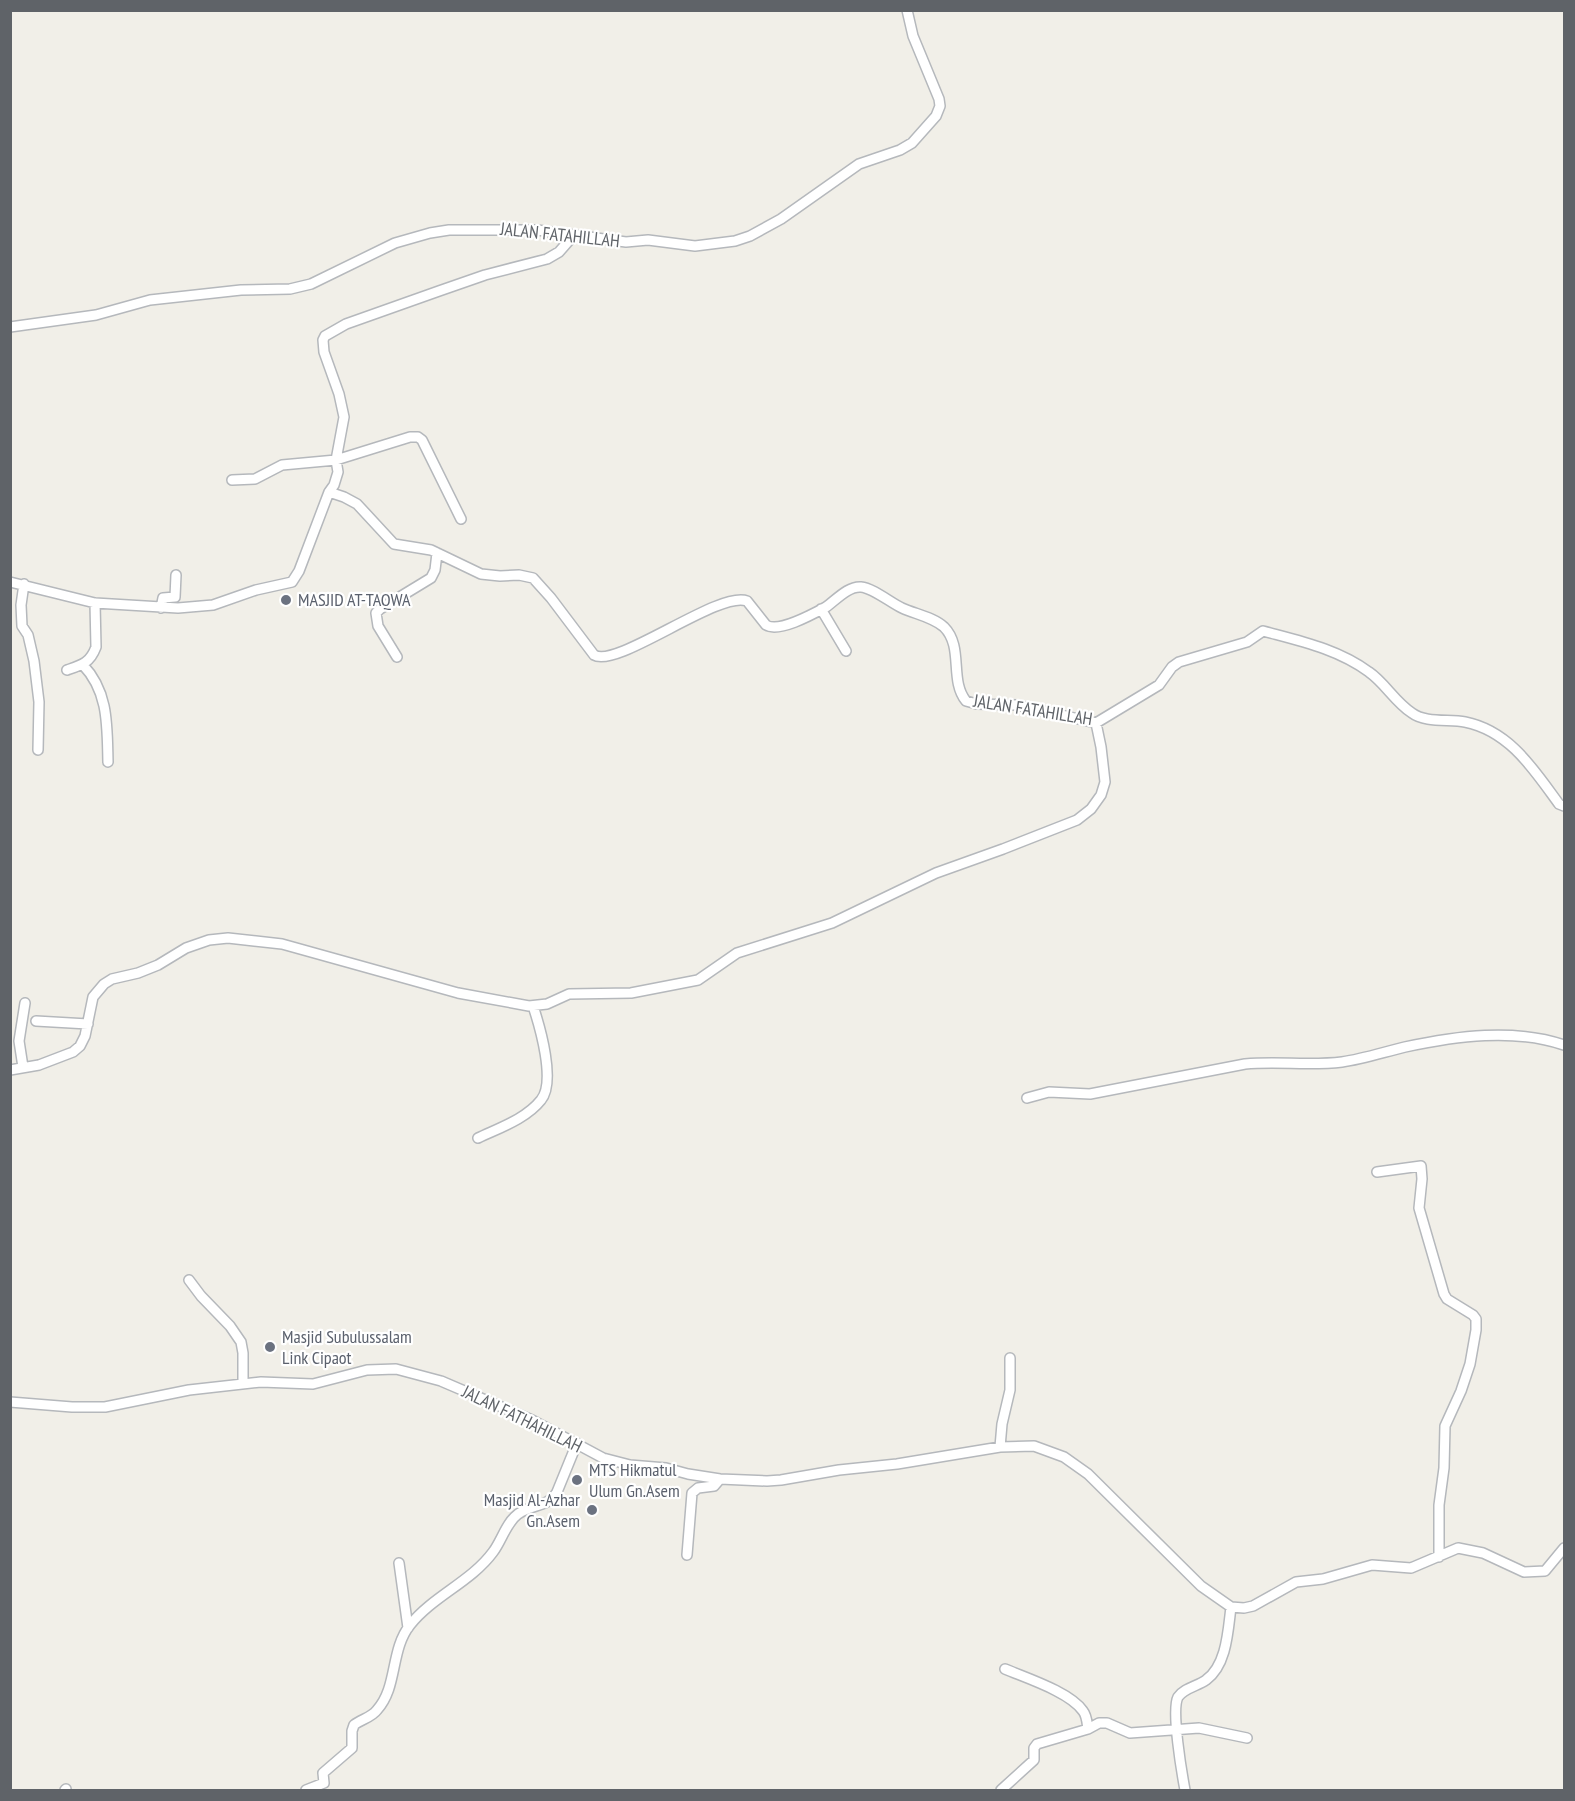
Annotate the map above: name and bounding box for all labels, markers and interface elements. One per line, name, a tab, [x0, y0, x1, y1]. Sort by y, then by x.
street label: JALAN FATAHILLAH	[498, 217, 621, 252]
place label: MASJID AT-TAQWA	[298, 588, 411, 611]
marker: MASJID AT-TAQWA	[279, 593, 293, 607]
street label: JALAN FATAHILLAH	[971, 689, 1094, 730]
place label: Masjid Subulussalam Link Cipaot	[282, 1325, 412, 1369]
marker: Masjid Subulussalam Link Cipaot	[263, 1340, 277, 1354]
street label: JALAN FATHAHILLAH	[458, 1379, 586, 1458]
place label: MTS Hikmatul Ulum Gn.Asem	[589, 1458, 680, 1502]
marker: MTS Hikmatul Ulum Gn.Asem	[570, 1473, 584, 1487]
place label: Masjid Al-Azhar Gn.Asem	[484, 1488, 580, 1532]
marker: Masjid Al-Azhar Gn.Asem	[585, 1503, 599, 1517]

